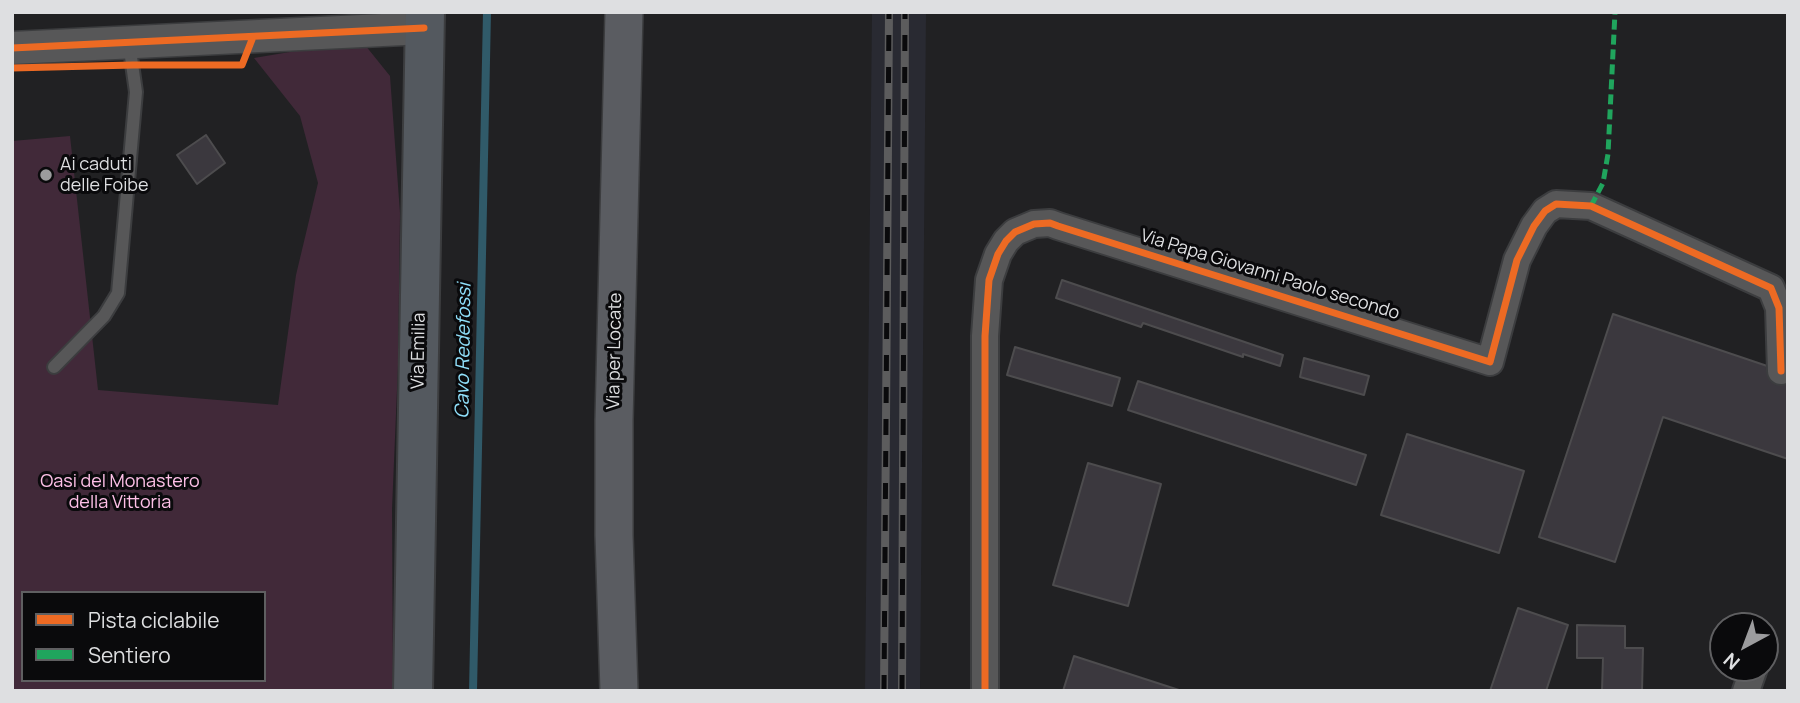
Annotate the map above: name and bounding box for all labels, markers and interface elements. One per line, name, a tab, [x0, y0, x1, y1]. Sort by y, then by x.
place label: Ai caduti delle Foibe	[60, 154, 149, 196]
marker: Ai caduti delle Foibe	[38, 167, 54, 183]
street label: Via Papa Giovanni Paolo secondo	[1138, 225, 1402, 325]
water label: Cavo Redefossi	[451, 283, 477, 419]
street label: Via per Locate	[603, 292, 627, 410]
street label: Via Emilia	[408, 313, 430, 389]
park label: Oasi del Monastero della Vittoria	[40, 471, 200, 514]
legend	[21, 591, 266, 682]
text: Pista ciclabile	[88, 606, 220, 634]
north arrow	[1709, 612, 1779, 682]
text: Sentiero	[88, 641, 171, 669]
text: N	[1718, 647, 1745, 676]

